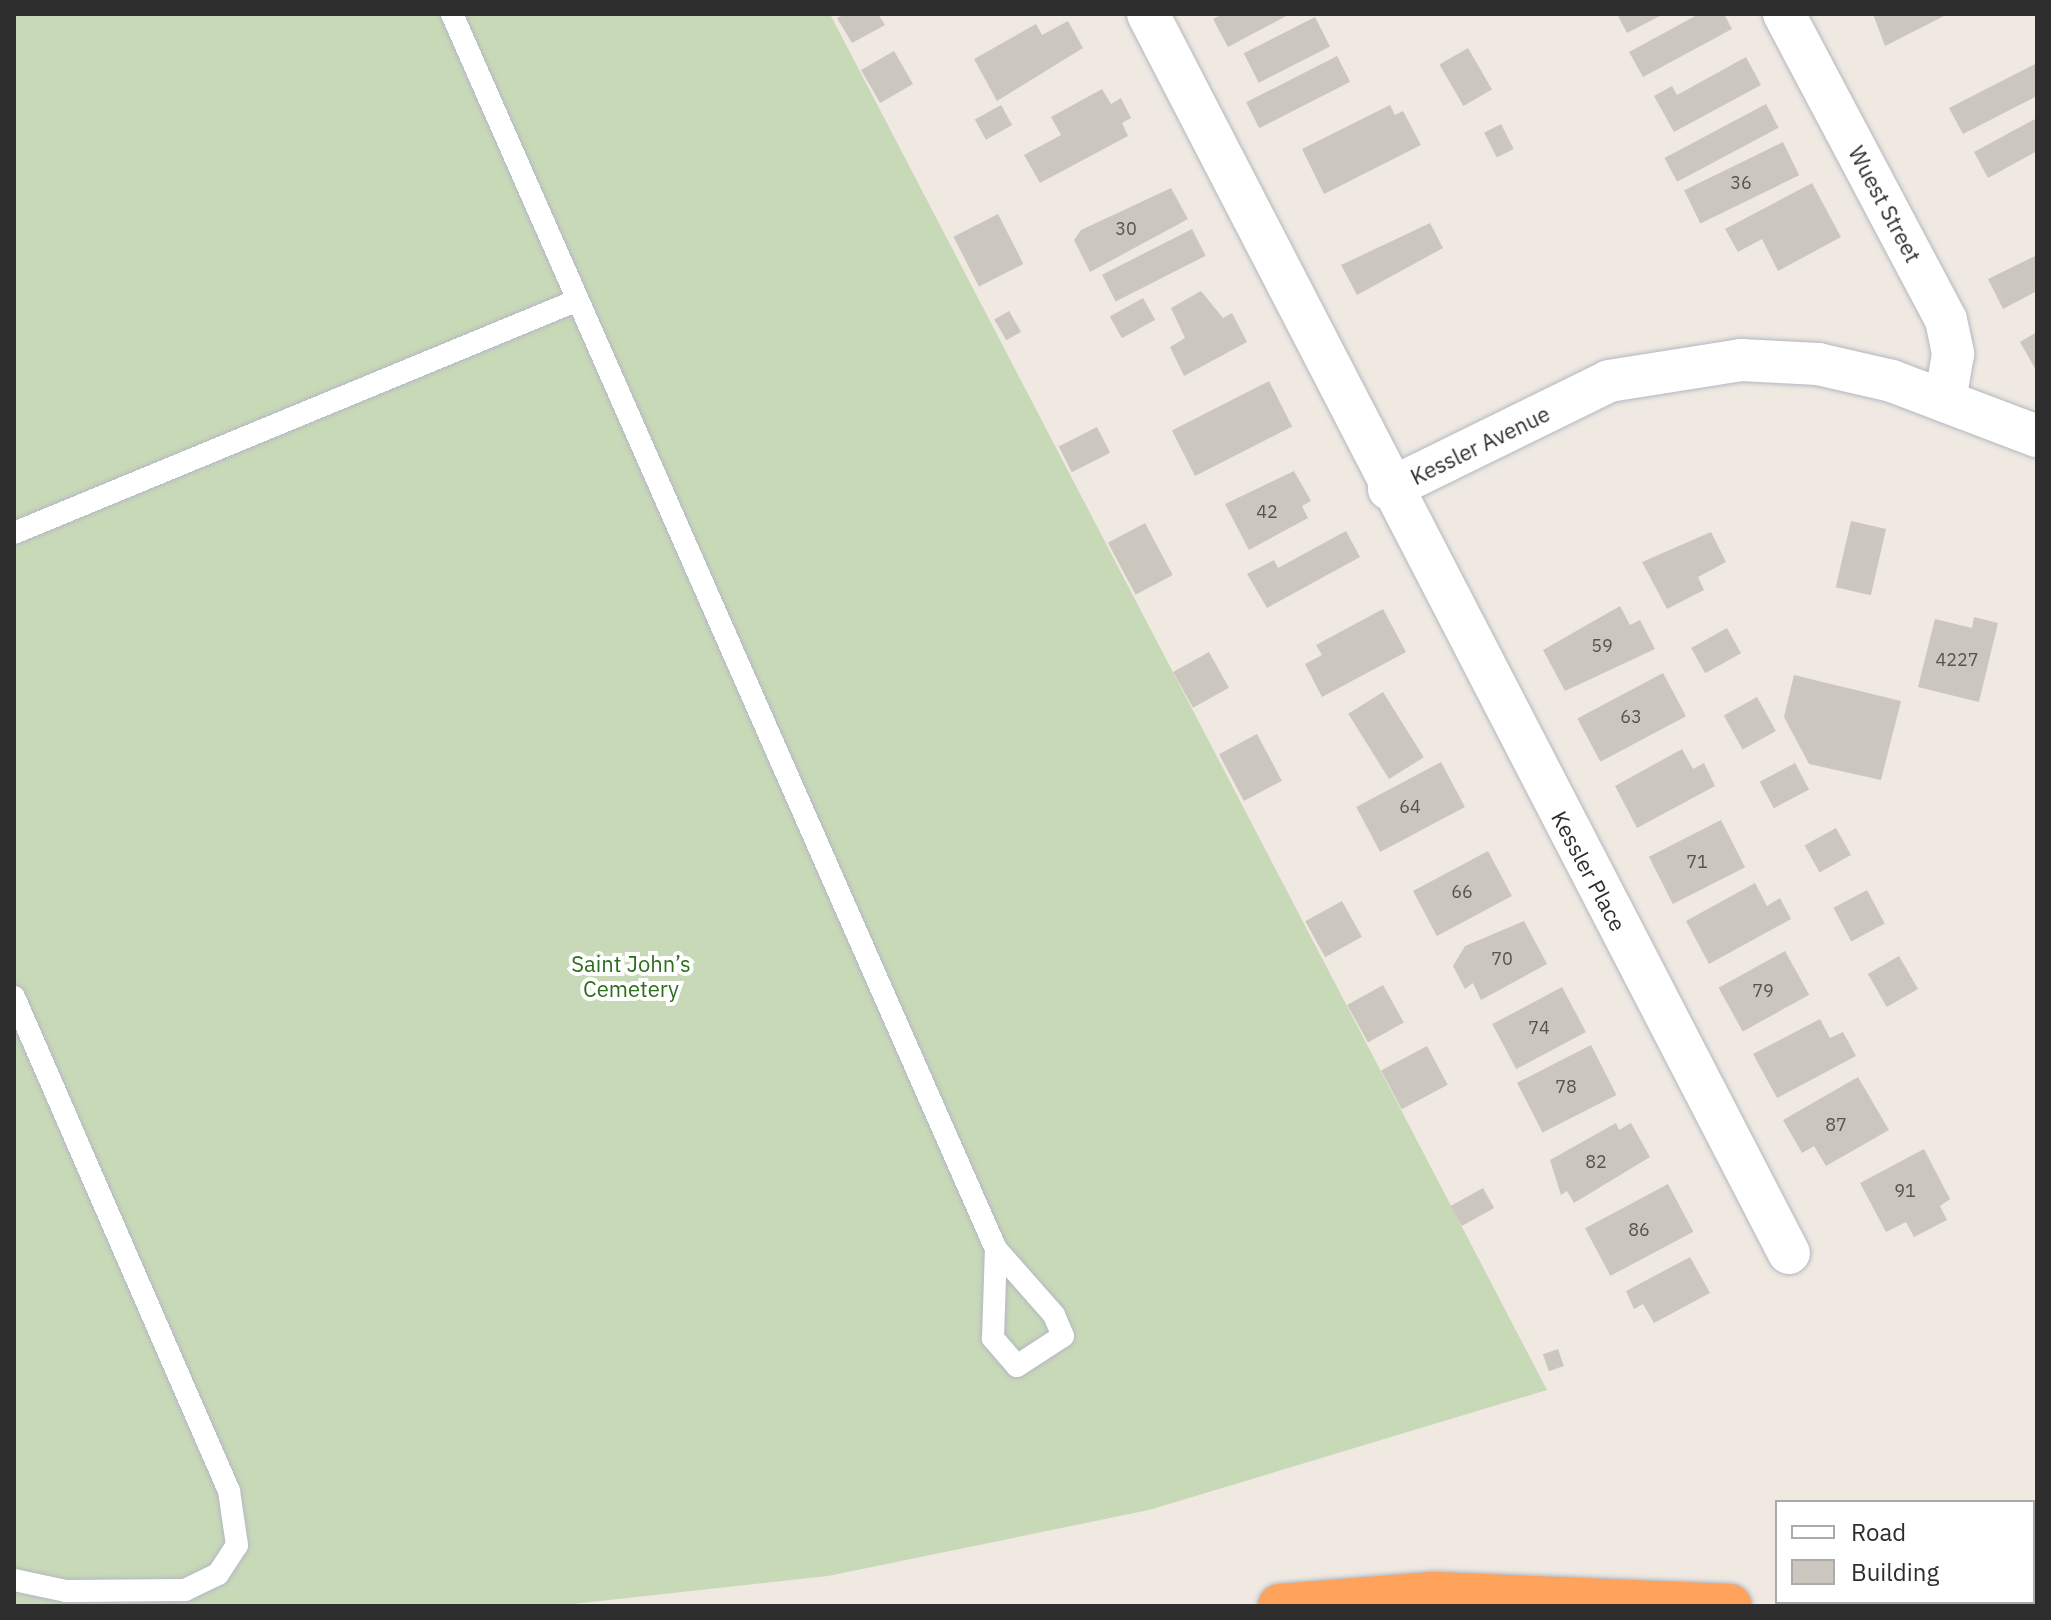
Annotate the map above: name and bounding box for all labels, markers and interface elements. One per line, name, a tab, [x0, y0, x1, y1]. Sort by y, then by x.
street label: Wuest Street	[1843, 141, 1927, 267]
house number: 36	[1730, 172, 1752, 194]
house number: 30	[1115, 218, 1137, 240]
street label: Kessler Avenue	[1406, 400, 1554, 490]
house number: 42	[1256, 501, 1278, 523]
house number: 59	[1591, 635, 1613, 657]
house number: 4227	[1935, 649, 1979, 671]
house number: 63	[1620, 706, 1642, 728]
house number: 64	[1399, 796, 1421, 818]
street label: Kessler Place	[1546, 806, 1632, 936]
house number: 71	[1686, 851, 1708, 873]
house number: 66	[1451, 881, 1473, 903]
house number: 70	[1491, 948, 1513, 970]
park label: Saint John’s Cemetery	[571, 950, 691, 1002]
house number: 79	[1752, 980, 1774, 1002]
house number: 74	[1528, 1017, 1550, 1039]
house number: 78	[1555, 1076, 1577, 1098]
house number: 87	[1825, 1114, 1847, 1136]
house number: 82	[1585, 1151, 1607, 1173]
house number: 91	[1894, 1180, 1916, 1202]
house number: 86	[1628, 1219, 1650, 1241]
legend	[1775, 1500, 2035, 1604]
text: Road	[1851, 1516, 1906, 1548]
text: Building	[1851, 1556, 1939, 1588]

